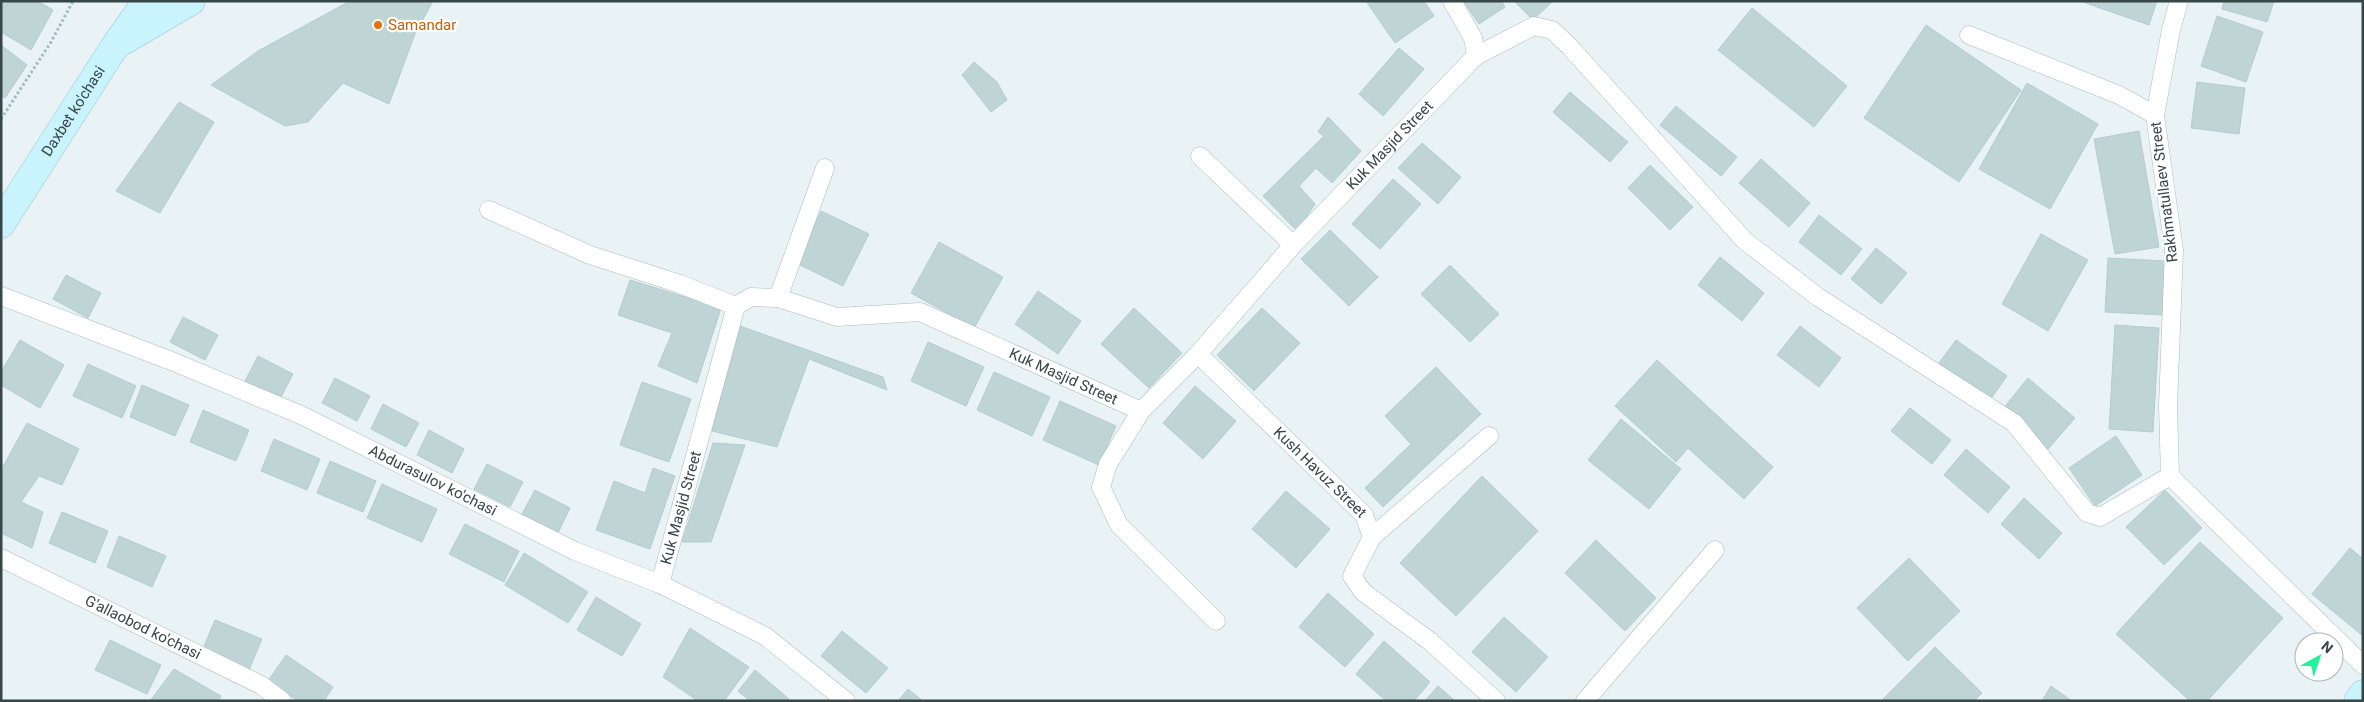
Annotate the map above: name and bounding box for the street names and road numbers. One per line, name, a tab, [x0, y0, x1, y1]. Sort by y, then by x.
street label: Daxbet ko'chasi	[38, 63, 109, 160]
street label: Kuk Masjid Street	[1342, 97, 1437, 194]
street label: Rakhmatullaev Street	[2146, 121, 2182, 263]
street label: Kuk Masjid Street	[1006, 344, 1121, 408]
street label: Kush Havuz Street	[1270, 423, 1370, 521]
street label: Abdurasulov ko'chasi	[366, 441, 500, 520]
street label: Kuk Masjid Street	[657, 449, 705, 567]
street label: G'allaobod ko'chasi	[82, 591, 204, 663]

